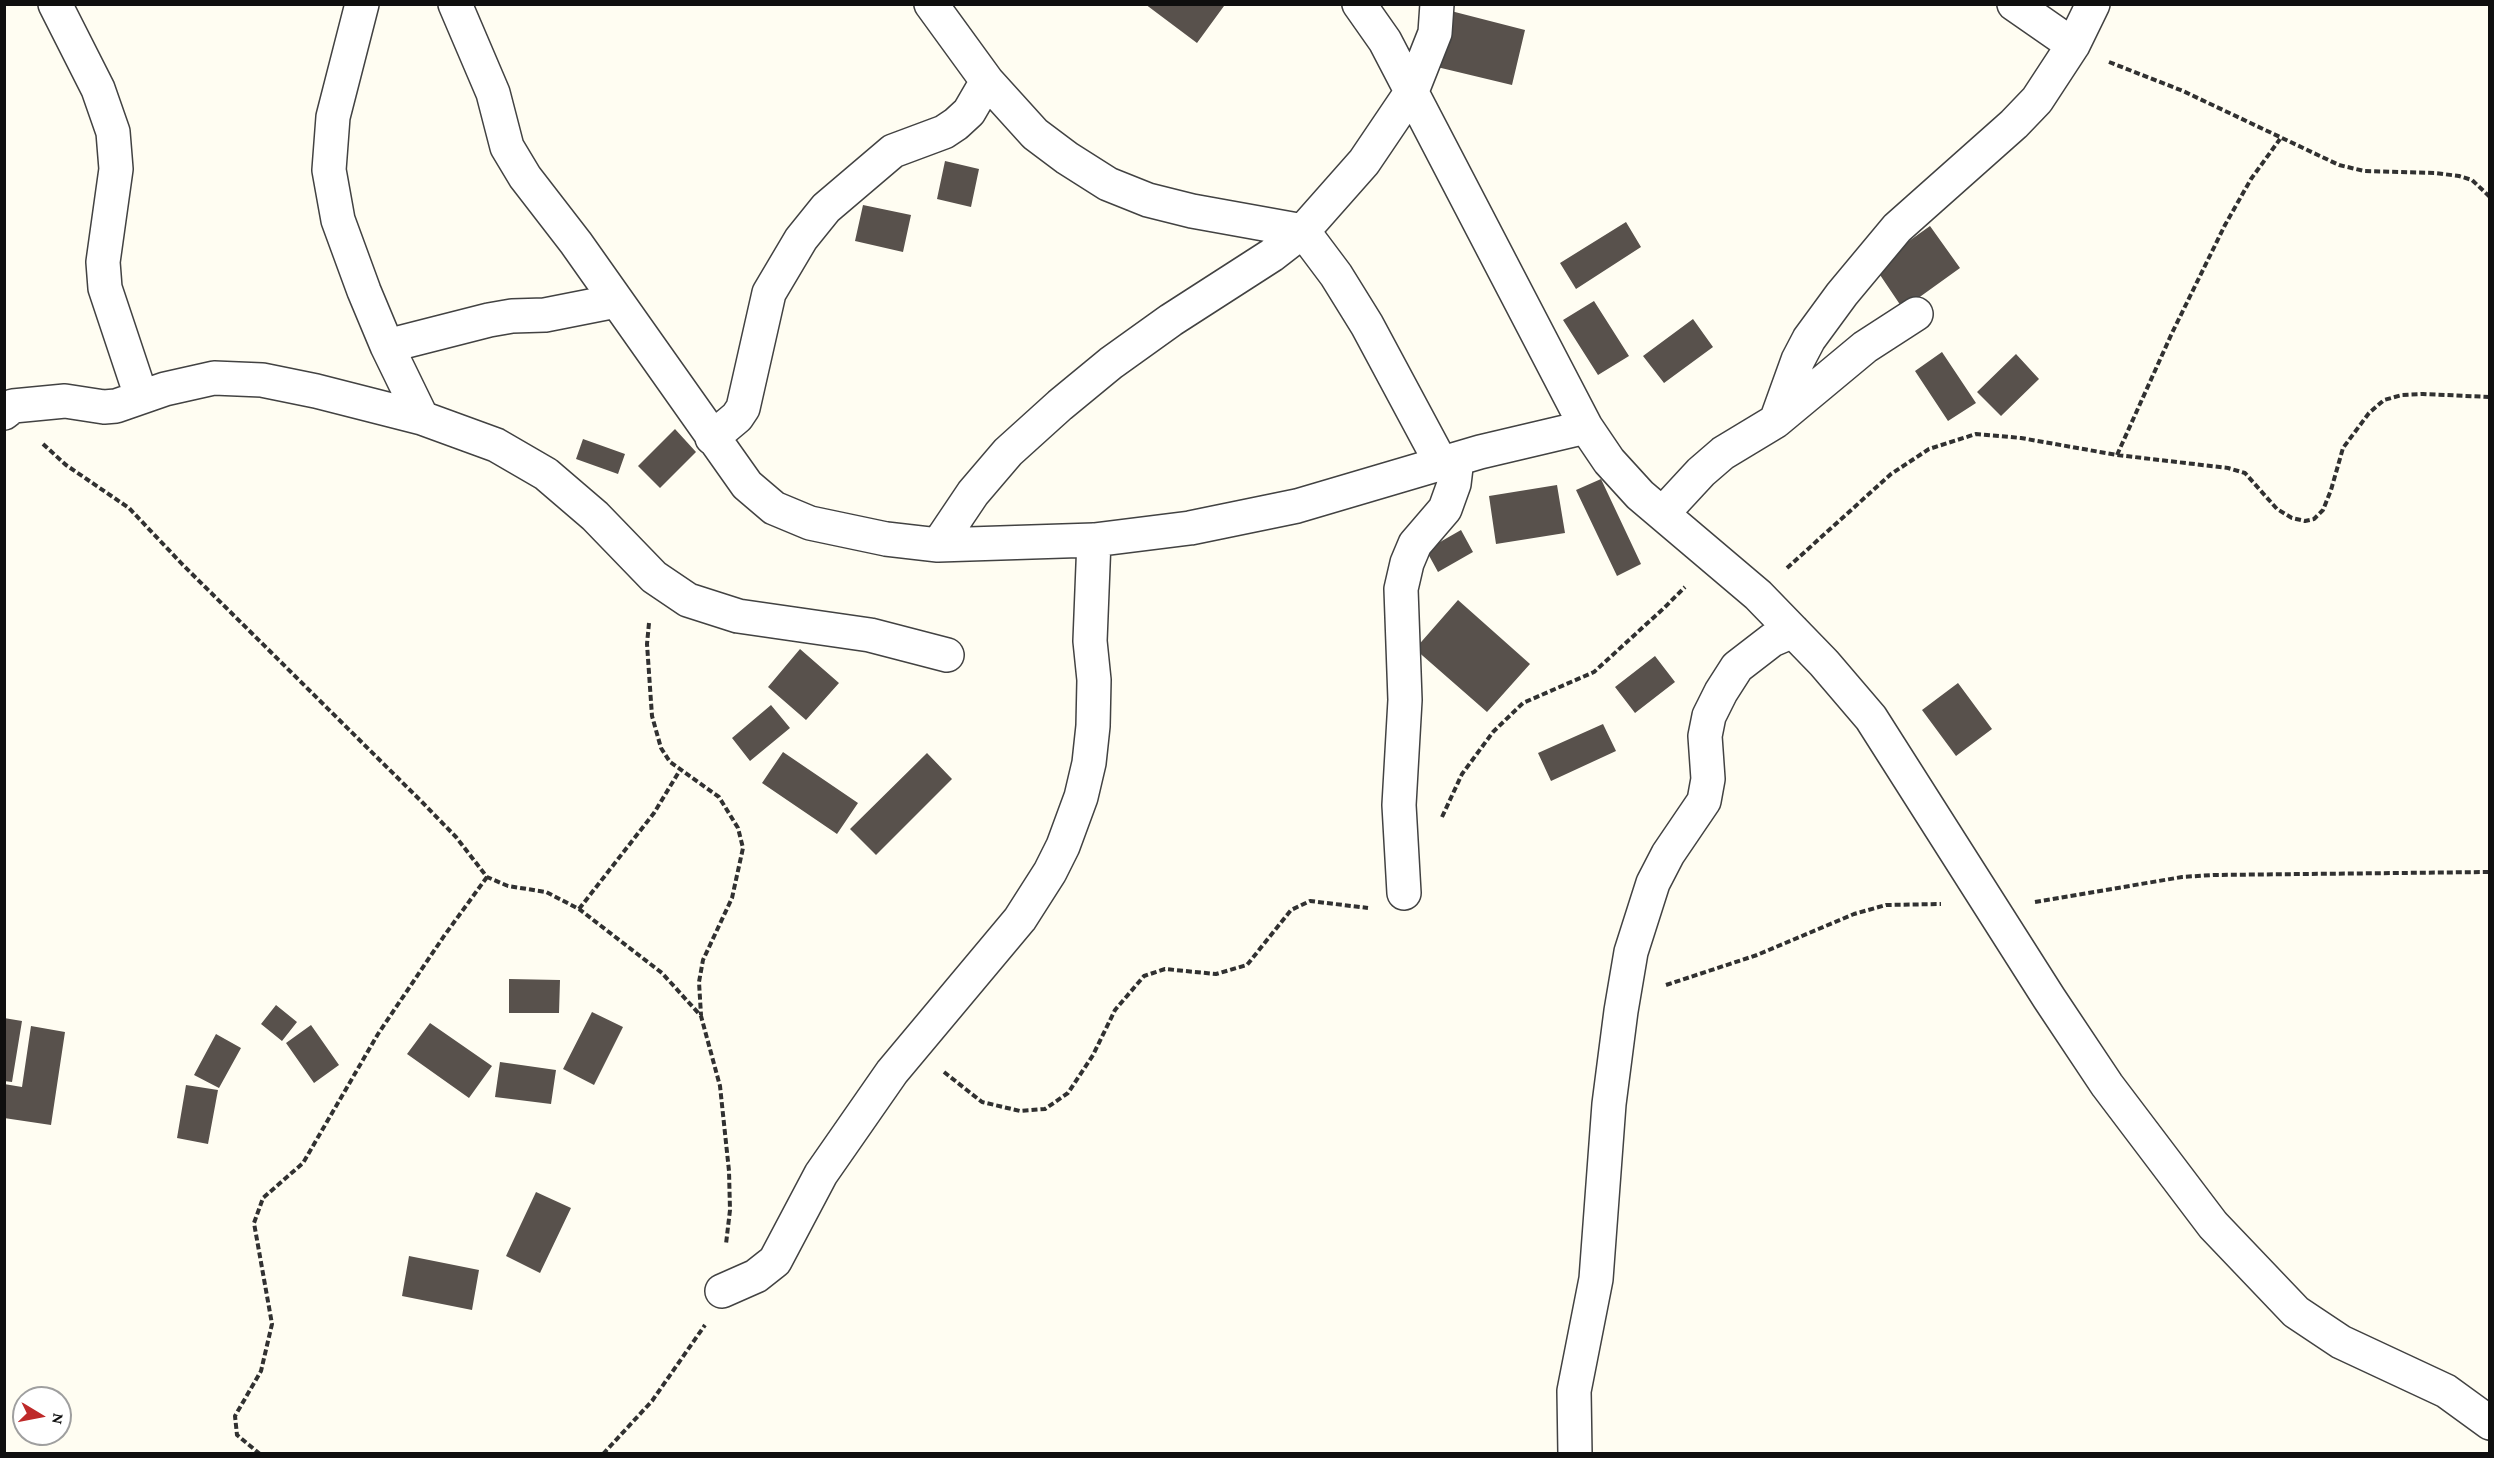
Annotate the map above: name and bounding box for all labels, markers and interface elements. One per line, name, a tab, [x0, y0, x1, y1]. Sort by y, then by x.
north arrow	[12, 1386, 72, 1446]
text: N	[49, 1412, 68, 1426]

